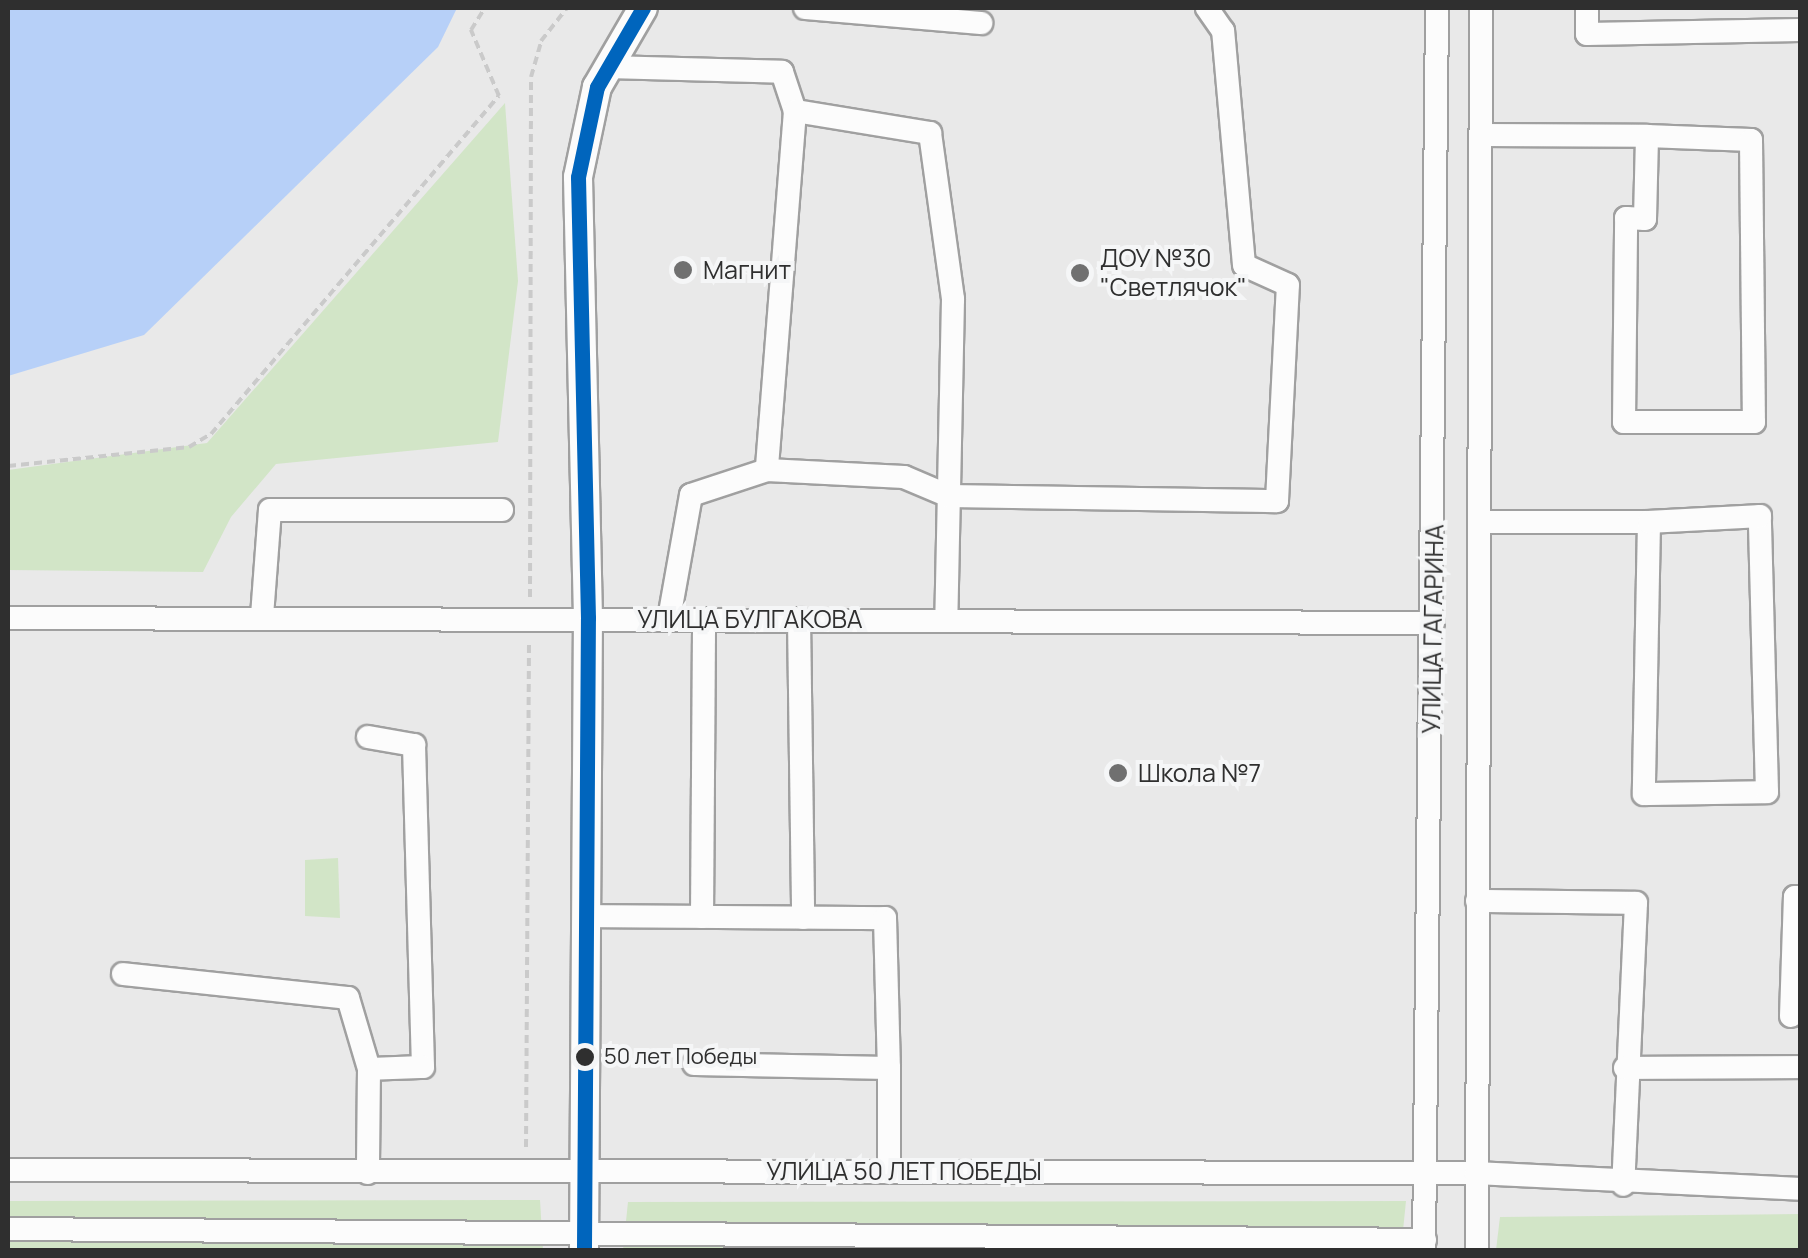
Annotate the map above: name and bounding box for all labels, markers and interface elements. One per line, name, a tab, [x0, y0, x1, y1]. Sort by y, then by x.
place label: ДОУ №30 "Светлячок"	[1100, 244, 1247, 303]
place label: Магнит	[703, 255, 791, 285]
marker: Магнит	[672, 259, 694, 281]
marker: ДОУ №30 "Светлячок"	[1069, 262, 1091, 284]
street label: УЛИЦА ГАГАРИНА	[1416, 524, 1450, 734]
street label: УЛИЦА БУЛГАКОВА	[637, 604, 863, 634]
place label: Школа №7	[1138, 758, 1261, 788]
marker: Школа №7	[1107, 762, 1129, 784]
place label: 50 лет Победы	[604, 1044, 757, 1070]
marker: 50 лет Победы	[575, 1047, 595, 1067]
street label: УЛИЦА 50 ЛЕТ ПОБЕДЫ	[766, 1156, 1042, 1186]

